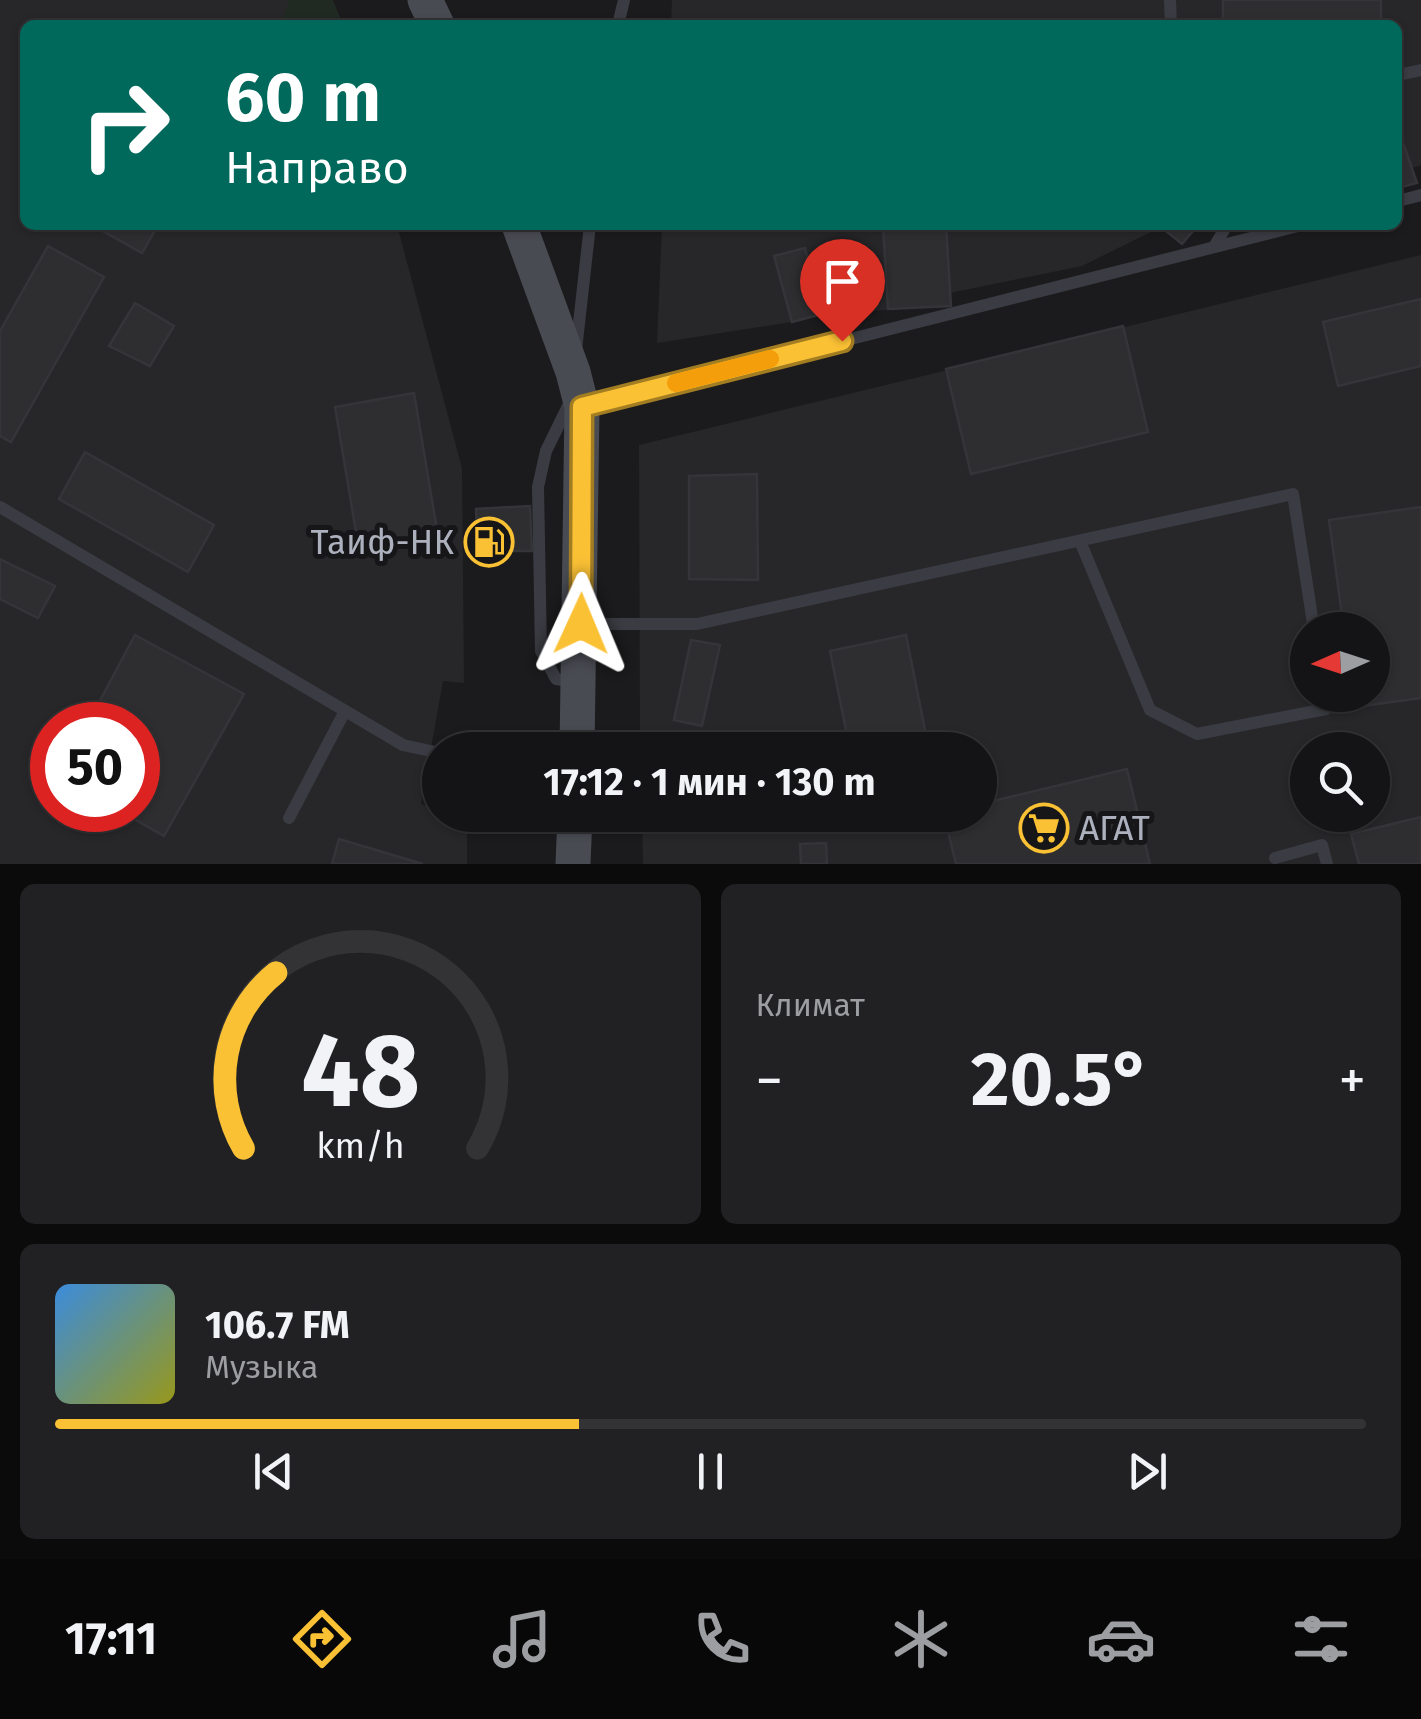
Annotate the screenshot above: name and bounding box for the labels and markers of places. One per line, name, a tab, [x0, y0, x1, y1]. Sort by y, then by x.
pin	[800, 239, 885, 342]
fuel station icon: Таиф-НК	[463, 516, 515, 568]
place label: Таиф-НК	[311, 521, 454, 563]
supermarket icon: АГАТ	[1018, 802, 1070, 854]
place label: АГАТ	[1079, 807, 1150, 849]

